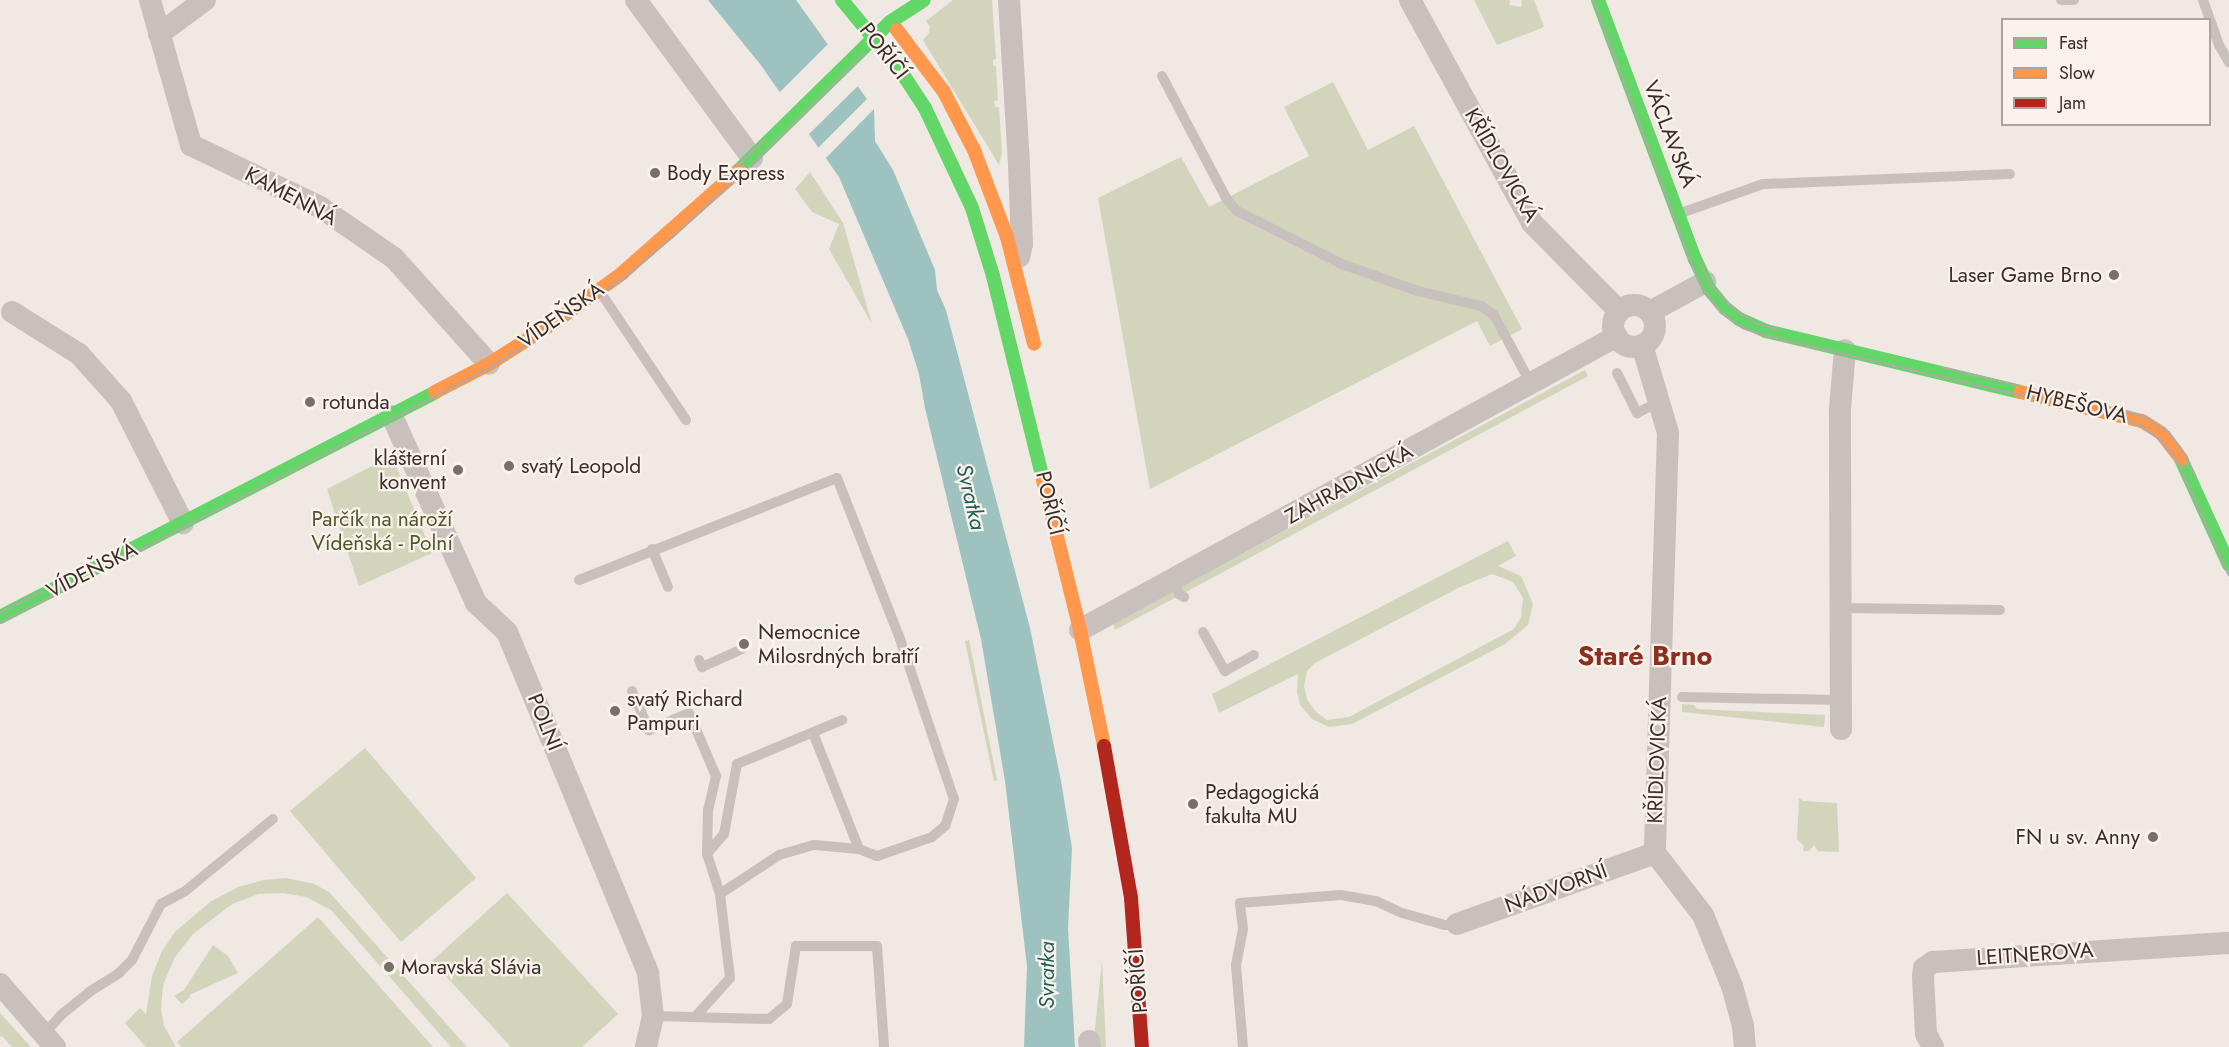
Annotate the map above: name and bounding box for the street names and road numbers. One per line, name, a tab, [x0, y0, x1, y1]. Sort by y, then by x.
street label: POŘÍČÍ	[854, 18, 914, 84]
street label: VÁCLAVSKÁ	[1638, 77, 1702, 191]
street label: KŘÍDLOVICKÁ	[1459, 104, 1545, 226]
street label: KAMENNÁ	[241, 161, 341, 231]
street label: VÍDEŇSKÁ	[513, 276, 609, 354]
street label: HYBEŠOVA	[2024, 379, 2130, 429]
street label: ZAHRADNICKÁ	[1281, 439, 1417, 529]
street label: POŘÍČÍ	[1030, 469, 1070, 537]
street label: VÍDEŇSKÁ	[42, 536, 142, 604]
street label: POLNÍ	[522, 690, 568, 754]
street label: KŘÍDLOVICKÁ	[1642, 696, 1672, 824]
street label: NÁDVORNÍ	[1501, 858, 1611, 918]
street label: LEITNEROVA	[1976, 937, 2094, 971]
street label: POŘÍČÍ	[1123, 948, 1153, 1014]

